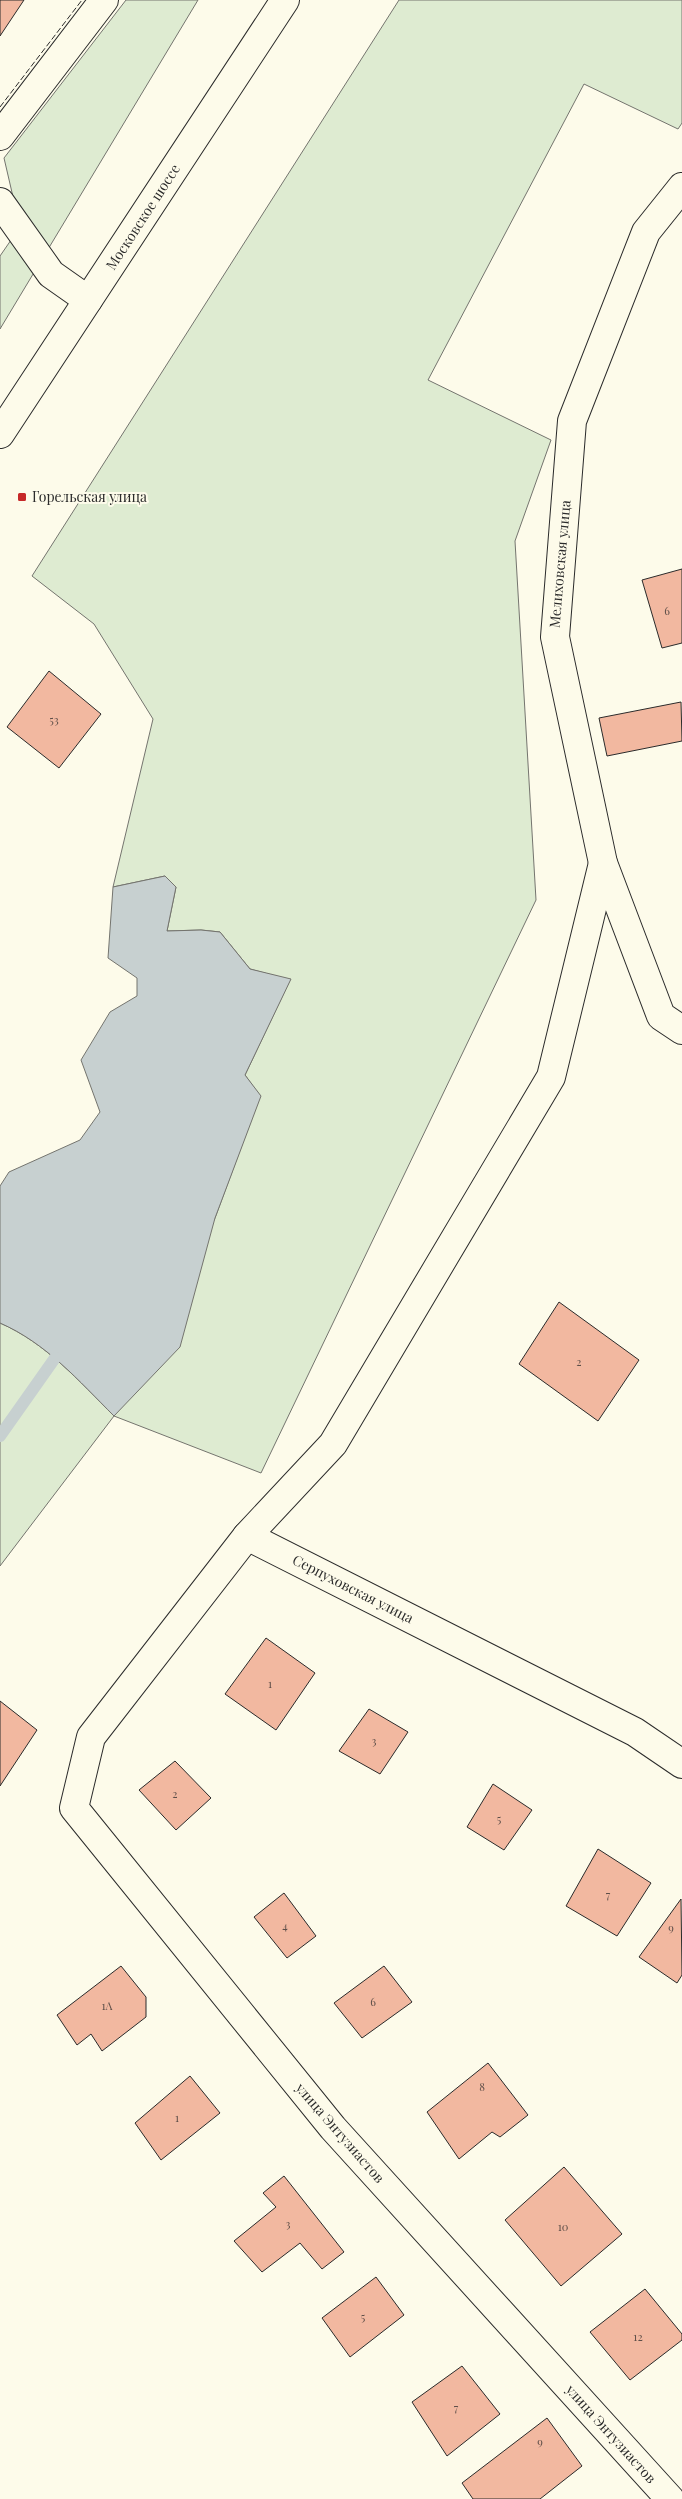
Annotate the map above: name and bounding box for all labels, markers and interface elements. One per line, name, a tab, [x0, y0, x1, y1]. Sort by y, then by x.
street label: Московское шоссе	[101, 160, 184, 273]
place label: Горельская улица	[32, 487, 147, 506]
marker: Горельская улица	[16, 491, 28, 503]
street label: Мелиховская улица	[544, 499, 575, 629]
house number: 6	[664, 603, 670, 618]
house number: 53	[49, 712, 59, 727]
house number: 2	[576, 1354, 582, 1369]
street label: Серпуховская улица	[289, 1550, 417, 1627]
house number: 1	[268, 1676, 272, 1691]
house number: 3	[372, 1733, 377, 1748]
house number: 2	[172, 1786, 178, 1801]
house number: 5	[497, 1811, 502, 1826]
house number: 7	[606, 1887, 611, 1902]
house number: 4	[282, 1918, 288, 1933]
house number: 9	[668, 1920, 674, 1935]
house number: 6	[370, 1994, 376, 2009]
house number: 1А	[102, 1998, 113, 2013]
street label: улица Энтузиастов	[291, 2078, 389, 2187]
house number: 8	[479, 2079, 485, 2094]
house number: 1	[175, 2110, 179, 2125]
house number: 3	[286, 2216, 291, 2231]
house number: 10	[558, 2219, 569, 2234]
house number: 5	[361, 2309, 366, 2324]
house number: 12	[633, 2329, 643, 2344]
street label: улица Энтузиастов	[561, 2380, 661, 2487]
house number: 7	[454, 2400, 459, 2415]
house number: 9	[537, 2434, 543, 2449]

